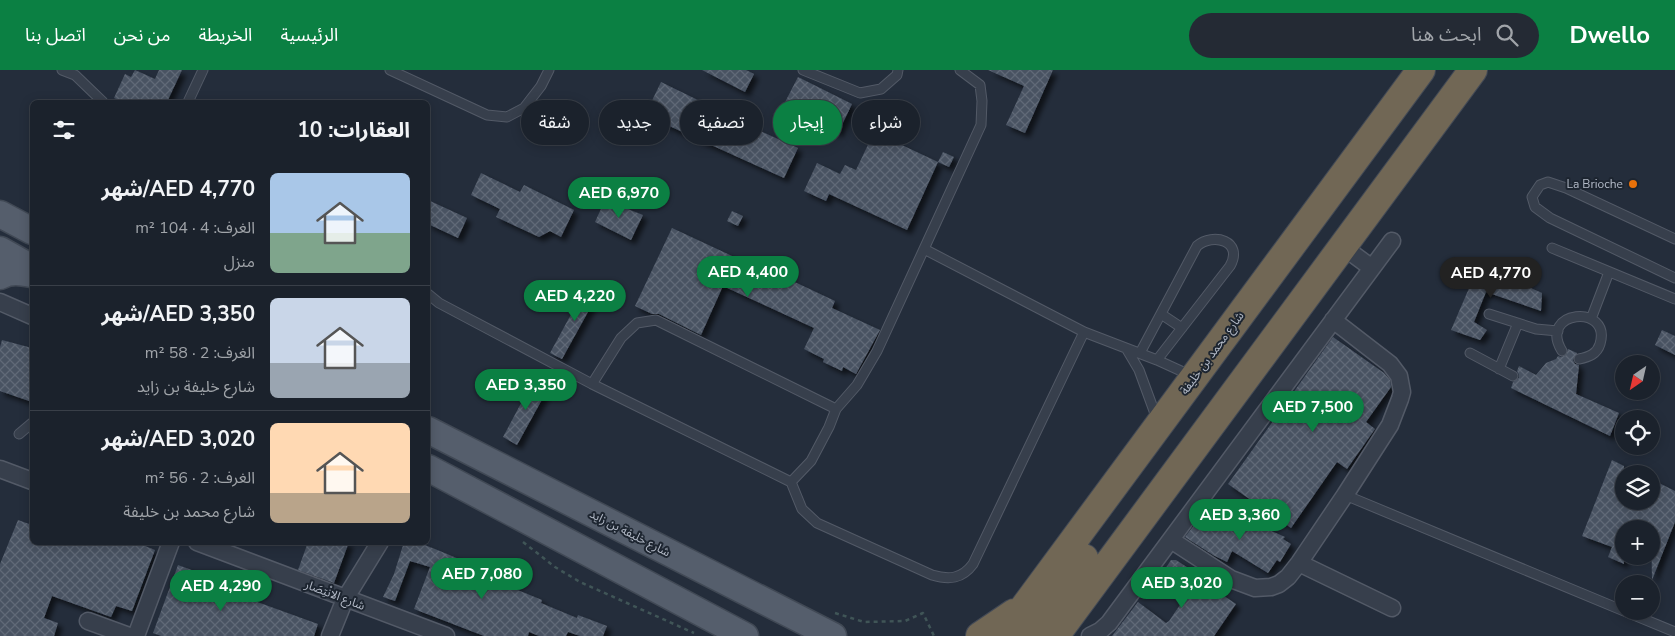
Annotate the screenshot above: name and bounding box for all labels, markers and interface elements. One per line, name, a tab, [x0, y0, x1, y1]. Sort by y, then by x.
search box	[1189, 13, 1539, 58]
text: Dwello	[1569, 19, 1650, 51]
icon: search	[1493, 21, 1521, 49]
text: ابحث هنا	[1411, 22, 1481, 48]
text: اتصل بنا	[25, 23, 86, 47]
text: من نحن	[114, 23, 170, 47]
text: الخريطة	[198, 23, 252, 47]
text: الرئيسية	[280, 23, 338, 47]
chip: شقة	[521, 100, 589, 145]
chip: جديد	[599, 100, 670, 145]
chip: تصفية	[680, 100, 763, 145]
chip: إيجار	[773, 100, 842, 145]
chip: شراء	[852, 100, 920, 145]
icon: filters	[50, 116, 78, 144]
text: العقارات: 10	[297, 116, 410, 144]
text: AED 4,770/شهر	[102, 175, 255, 203]
pin: AED 6,970	[562, 176, 676, 219]
place label: La Brioche	[1566, 176, 1623, 192]
marker: La Brioche	[1627, 178, 1639, 190]
text: AED 6,970	[579, 182, 659, 204]
icon: home	[310, 193, 370, 253]
text: الغرف: 4 · 104 m²	[135, 217, 255, 239]
text: منزل	[224, 251, 255, 273]
pin: AED 4,400	[691, 256, 805, 298]
pin: AED 4,770	[1434, 256, 1548, 299]
text: AED 4,400	[708, 261, 788, 283]
text: AED 4,770	[1451, 262, 1531, 284]
pin: AED 4,220	[518, 280, 632, 322]
text: AED 4,220	[535, 285, 615, 307]
text: AED 3,350/شهر	[102, 300, 255, 328]
street label: شارع محمد بن خليفة	[1176, 308, 1248, 398]
icon: home	[310, 318, 370, 378]
text: الغرف: 2 · 58 m²	[145, 342, 255, 364]
north arrow	[1615, 355, 1660, 400]
map controls	[1615, 355, 1660, 620]
pin: AED 3,350	[469, 368, 583, 411]
text: AED 3,350	[486, 374, 566, 396]
text: شارع خليفة بن زايد	[137, 376, 255, 398]
pin: AED 7,500	[1256, 390, 1370, 433]
text: AED 7,500	[1273, 396, 1353, 418]
button: locate	[1615, 410, 1660, 455]
text: AED 3,020/شهر	[102, 425, 255, 453]
icon: home	[310, 443, 370, 503]
button: layers	[1615, 465, 1660, 510]
text: الغرف: 2 · 56 m²	[145, 467, 255, 489]
pin: AED 3,360	[1183, 498, 1297, 541]
text: شارع محمد بن خليفة	[123, 501, 255, 523]
text: AED 3,360	[1200, 504, 1280, 526]
street label: شارع خليفة بن زايد	[586, 506, 673, 561]
button: +	[1615, 520, 1660, 565]
pin: AED 7,080	[425, 558, 539, 600]
text: AED 7,080	[442, 563, 522, 585]
pin: AED 3,020	[1125, 566, 1239, 609]
pin: AED 4,290	[164, 570, 278, 612]
text: AED 3,020	[1142, 572, 1222, 594]
text: AED 4,290	[181, 575, 261, 597]
button: −	[1615, 575, 1660, 620]
street label: شارع الانْتِصَار	[301, 576, 367, 615]

